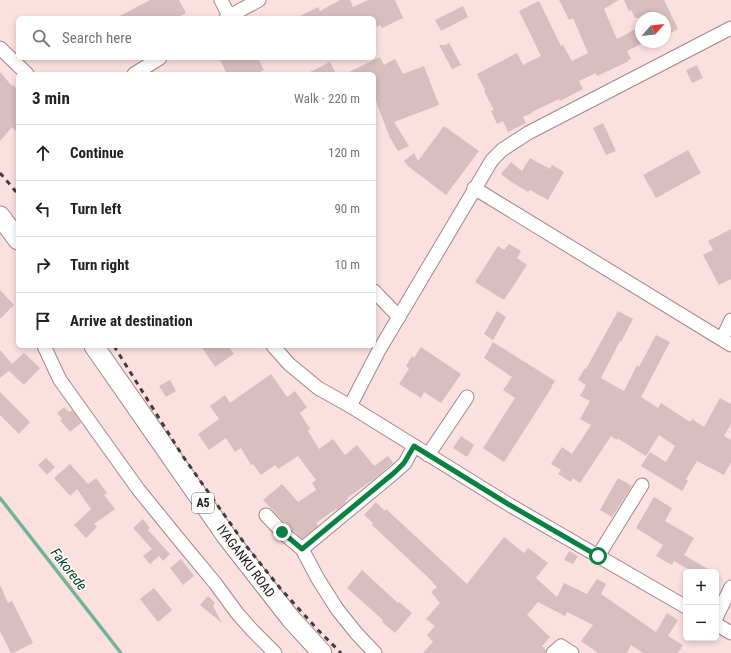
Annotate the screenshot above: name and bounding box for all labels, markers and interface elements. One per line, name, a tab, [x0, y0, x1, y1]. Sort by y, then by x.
north arrow	[635, 12, 671, 48]
search box	[16, 16, 376, 60]
icon: search	[30, 27, 52, 49]
text: Search here	[62, 29, 132, 47]
text: 3 min	[32, 88, 70, 108]
text: Walk · 220 m	[294, 91, 360, 106]
icon: ahead	[32, 142, 54, 164]
text: Continue	[70, 144, 124, 162]
text: 120 m	[328, 145, 360, 160]
icon: left	[32, 198, 54, 220]
text: Turn left	[70, 200, 121, 218]
text: 90 m	[334, 201, 360, 216]
icon: right	[32, 254, 54, 276]
text: Turn right	[70, 256, 129, 274]
text: 10 m	[334, 257, 360, 272]
icon: arrive	[32, 310, 54, 332]
text: Arrive at destination	[70, 312, 193, 330]
road number: A5	[192, 493, 214, 513]
street label: IYAGANKU ROAD	[214, 522, 278, 600]
route end	[273, 523, 291, 541]
water label: Fakorede	[48, 545, 90, 593]
route start	[589, 547, 607, 565]
map controls	[683, 569, 719, 641]
button: +	[683, 569, 719, 605]
button: −	[683, 605, 719, 641]

